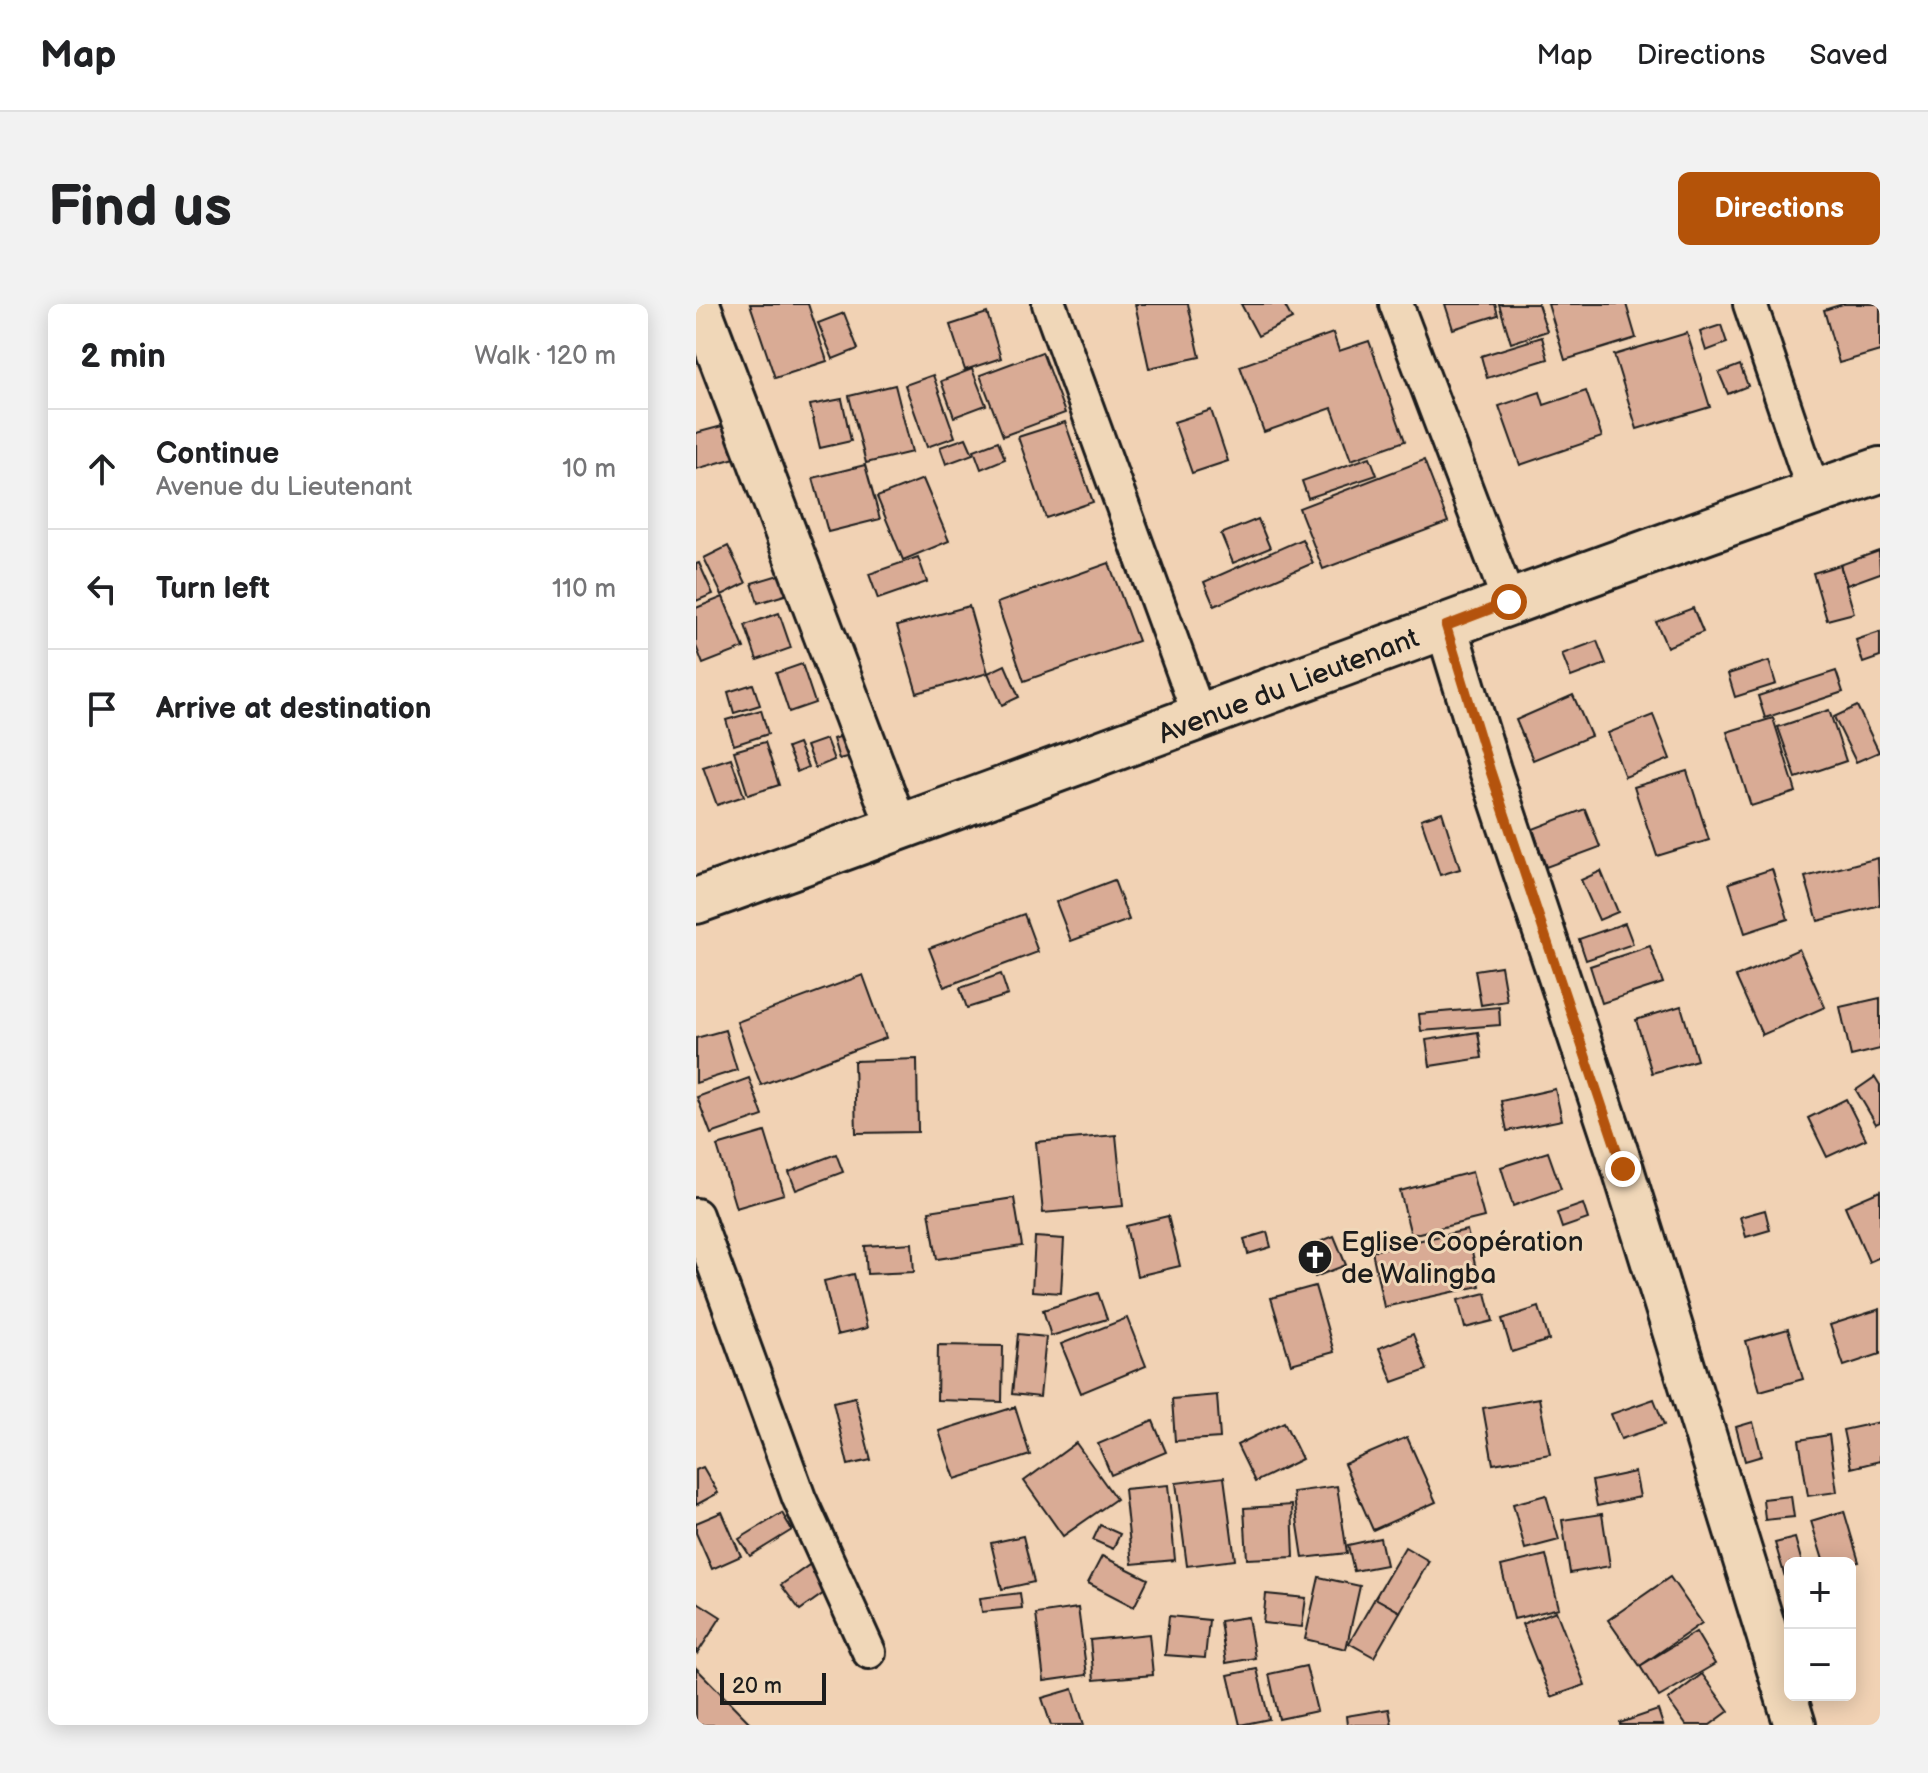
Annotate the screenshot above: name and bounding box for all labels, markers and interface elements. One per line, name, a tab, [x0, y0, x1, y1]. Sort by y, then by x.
text: Map	[40, 33, 116, 78]
text: Map	[1536, 39, 1593, 72]
text: Directions	[1637, 39, 1765, 72]
text: Saved	[1809, 39, 1888, 72]
button: Directions	[1678, 172, 1880, 245]
text: Find us	[48, 175, 232, 242]
text: 2 min	[80, 336, 166, 377]
text: Walk · 120 m	[474, 341, 616, 372]
text: Continue	[156, 436, 279, 472]
icon: ahead	[80, 447, 124, 491]
text: 10 m	[562, 454, 616, 485]
text: Avenue du Lieutenant	[156, 472, 412, 503]
icon: left	[80, 567, 124, 611]
text: Turn left	[156, 571, 270, 607]
text: 110 m	[552, 574, 616, 605]
route start	[1491, 584, 1527, 620]
street label: Avenue du Lieutenant	[1154, 621, 1424, 751]
icon: arrive	[80, 687, 124, 731]
text: Arrive at destination	[156, 691, 432, 727]
route end	[1605, 1151, 1641, 1187]
place label: Eglise Coopération de Walingba	[1341, 1226, 1583, 1291]
church icon: Eglise Coopération de Walingba	[1296, 1238, 1334, 1276]
map controls	[1784, 1557, 1856, 1701]
button: +	[1784, 1557, 1856, 1629]
button: −	[1784, 1629, 1856, 1701]
scale bar	[720, 1669, 826, 1705]
text: 20 m	[732, 1673, 782, 1700]

